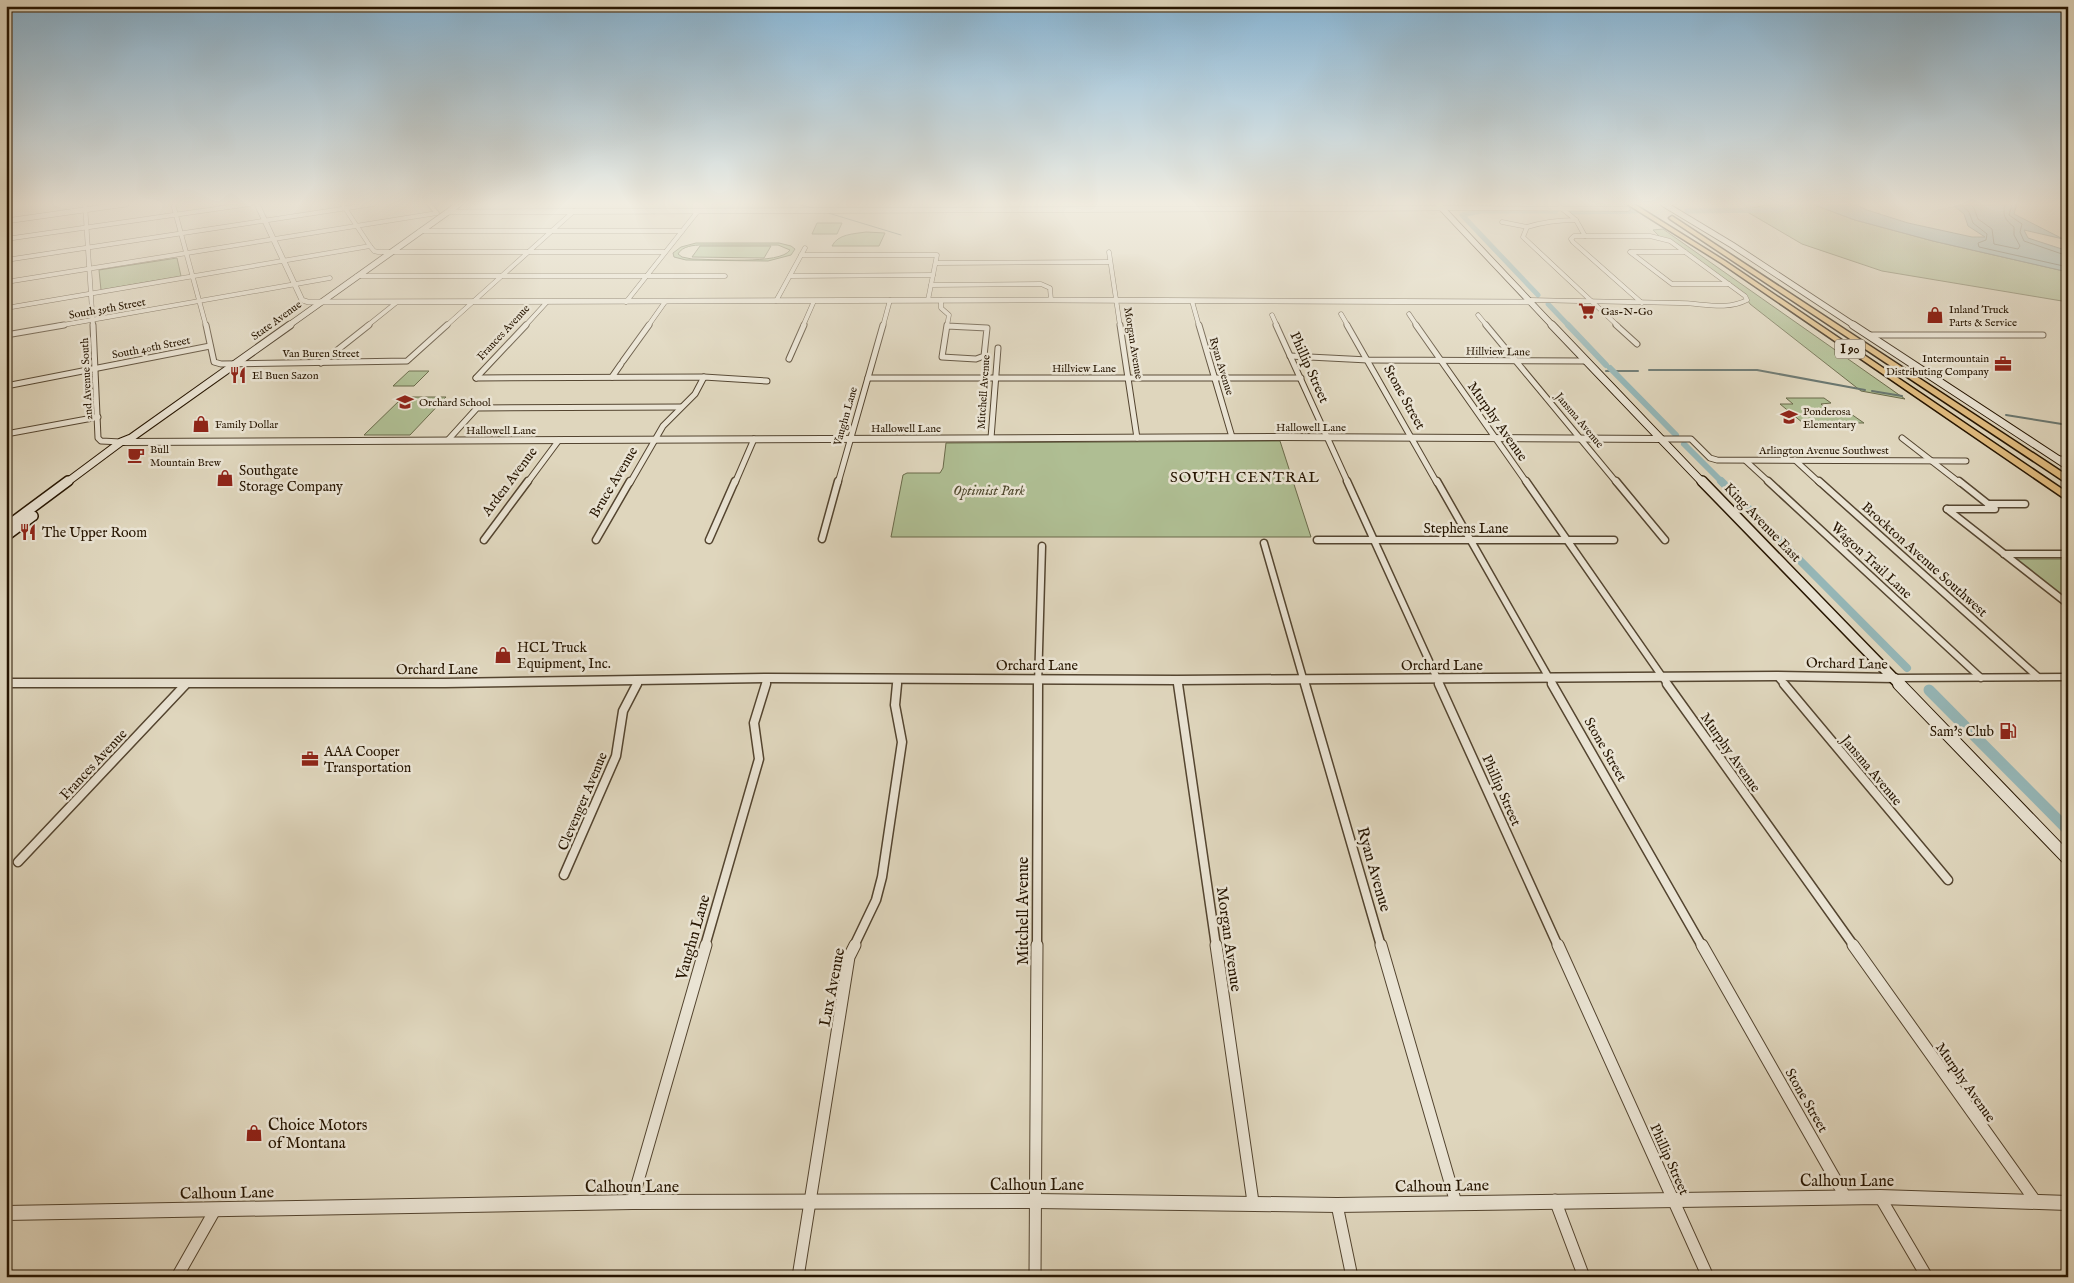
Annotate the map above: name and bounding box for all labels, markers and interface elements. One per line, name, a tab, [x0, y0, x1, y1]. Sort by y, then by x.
street label: South 39th Street	[68, 295, 147, 323]
street label: State Avenue	[249, 298, 305, 344]
supermarket icon: Gas-N-Go	[1577, 301, 1597, 321]
street label: Frances Avenue	[474, 302, 533, 363]
place label: Inland Truck Parts & Service	[1949, 303, 2017, 330]
place label: Gas-N-Go	[1601, 305, 1653, 319]
shop icon: Inland Truck Parts & Service	[1925, 305, 1945, 325]
street label: Morgan Avenue	[1120, 306, 1146, 380]
street label: Phillip Street	[1285, 329, 1333, 406]
street label: South 40th Street	[111, 333, 192, 362]
street label: Ryan Avenue	[1206, 336, 1236, 397]
street label: 2nd Avenue South	[78, 337, 96, 420]
road number: I 90	[1835, 339, 1865, 358]
street label: Hillview Lane	[1466, 344, 1530, 360]
street label: Van Buren Street	[281, 347, 360, 361]
place label: Intermountain Distributing Company	[1886, 352, 1990, 379]
street label: Mitchell Avenue	[974, 354, 994, 430]
office icon: Intermountain Distributing Company	[1993, 354, 2013, 374]
street label: Hillview Lane	[1052, 362, 1116, 376]
street label: Stone Street	[1379, 362, 1429, 433]
restaurant icon: El Buen Sazon	[228, 365, 248, 385]
place label: El Buen Sazon	[252, 369, 319, 383]
street label: Murphy Avenue	[1463, 378, 1532, 465]
street label: Vaughn Lane	[831, 385, 861, 448]
street label: Jansma Avenue	[1551, 389, 1606, 451]
school or university icon: Orchard School	[395, 392, 415, 412]
place label: Orchard School	[419, 396, 491, 410]
place label: Ponderosa Elementary	[1803, 405, 1857, 432]
school or university icon: Ponderosa Elementary	[1779, 407, 1799, 427]
shop icon: Family Dollar	[191, 414, 211, 434]
place label: Family Dollar	[215, 418, 278, 432]
street label: Hallowell Lane	[1276, 421, 1346, 435]
street label: Hallowell Lane	[871, 422, 941, 436]
street label: Hallowell Lane	[466, 424, 536, 438]
place label: Bull Mountain Brew	[150, 443, 222, 470]
street label: Arden Avenue	[477, 443, 542, 520]
street label: Bruce Avenue	[586, 443, 642, 521]
street label: Arlington Avenue Southwest	[1758, 444, 1889, 458]
cafe icon: Bull Mountain Brew	[126, 445, 146, 465]
place label: Southgate Storage Company	[239, 462, 343, 496]
shop icon: Southgate Storage Company	[215, 468, 235, 488]
district label: SOUTH CENTRAL	[1170, 468, 1320, 487]
street label: King Avenue East	[1720, 479, 1805, 566]
park label: Optimist Park	[953, 482, 1025, 500]
street label: Brockton Avenue Southwest	[1858, 498, 1991, 621]
street label: Wagon Trail Lane	[1827, 518, 1916, 603]
street label: Stephens Lane	[1423, 520, 1509, 538]
restaurant icon: The Upper Room	[18, 522, 38, 542]
place label: The Upper Room	[42, 524, 147, 542]
place label: HCL Truck Equipment, Inc.	[517, 639, 611, 673]
shop icon: HCL Truck Equipment, Inc.	[493, 645, 513, 665]
street label: Orchard Lane	[1806, 654, 1889, 674]
street label: Orchard Lane	[996, 657, 1078, 675]
street label: Orchard Lane	[1401, 657, 1483, 675]
street label: Orchard Lane	[396, 661, 478, 679]
street label: Murphy Avenue	[1696, 709, 1765, 796]
street label: Stone Street	[1580, 714, 1631, 785]
fuel station icon: Sam's Club	[1998, 721, 2018, 741]
place label: Sam's Club	[1930, 723, 1994, 741]
street label: Frances Avenue	[56, 725, 132, 804]
street label: Jansma Avenue	[1835, 730, 1906, 810]
place label: AAA Cooper Transportation	[323, 743, 412, 777]
office icon: AAA Cooper Transportation	[300, 749, 320, 769]
street label: Clevenger Avenue	[554, 749, 612, 853]
street label: Phillip Street	[1477, 752, 1525, 829]
street label: Ryan Avenue	[1351, 825, 1395, 914]
street label: Mitchell Avenue	[1014, 857, 1034, 965]
street label: Morgan Avenue	[1211, 885, 1245, 993]
street label: Vaughn Lane	[672, 892, 716, 984]
street label: Lux Avenue	[816, 946, 850, 1028]
street label: Murphy Avenue	[1931, 1039, 2000, 1126]
street label: Stone Street	[1781, 1065, 1832, 1136]
place label: Choice Motors of Montana	[268, 1116, 368, 1154]
street label: Phillip Street	[1645, 1121, 1693, 1198]
shop icon: Choice Motors of Montana	[244, 1123, 264, 1143]
street label: Calhoun Lane	[1800, 1172, 1894, 1192]
street label: Calhoun Lane	[990, 1176, 1084, 1196]
street label: Calhoun Lane	[1395, 1176, 1489, 1198]
street label: Calhoun Lane	[585, 1178, 679, 1198]
street label: Calhoun Lane	[180, 1183, 274, 1205]

